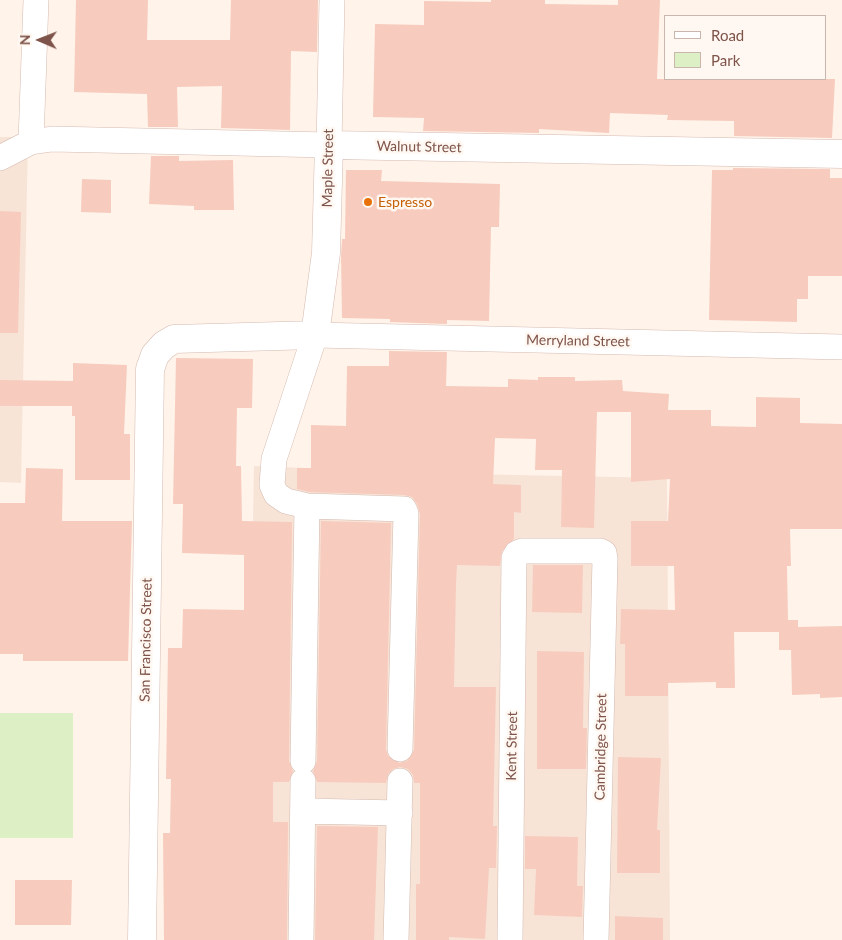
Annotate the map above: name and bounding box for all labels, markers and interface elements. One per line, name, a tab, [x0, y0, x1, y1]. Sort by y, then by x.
north arrow	[15, 15, 65, 65]
legend	[664, 15, 827, 80]
text: Road	[711, 26, 744, 44]
text: N	[16, 34, 33, 45]
text: Park	[711, 51, 740, 69]
street label: Maple Street	[319, 128, 337, 208]
street label: Walnut Street	[376, 138, 462, 156]
place label: Espresso	[378, 194, 432, 210]
marker: Espresso	[362, 196, 374, 208]
street label: Merryland Street	[526, 332, 630, 350]
street label: San Francisco Street	[137, 578, 155, 702]
street label: Cambridge Street	[592, 693, 610, 801]
street label: Kent Street	[503, 711, 521, 781]

